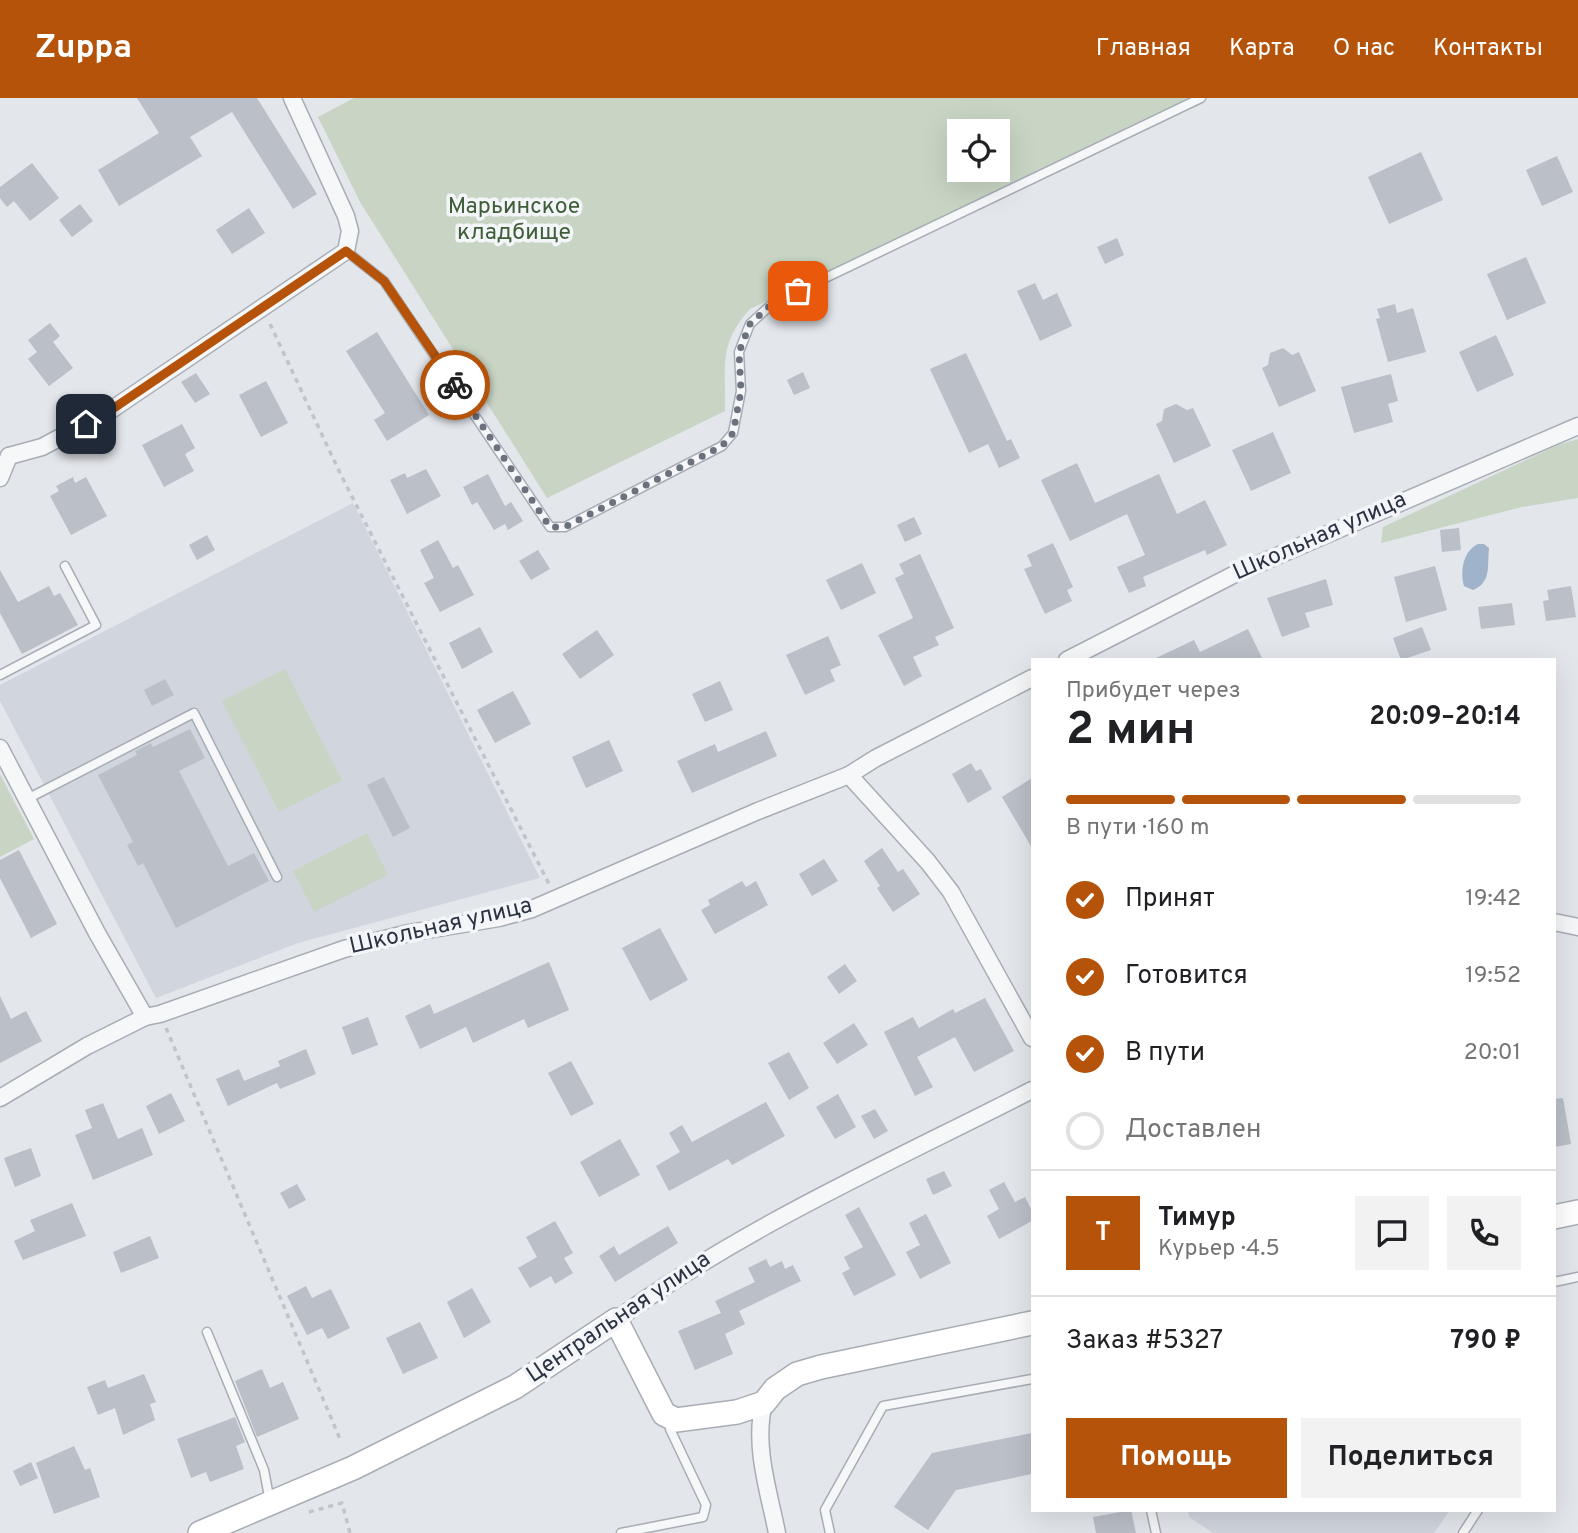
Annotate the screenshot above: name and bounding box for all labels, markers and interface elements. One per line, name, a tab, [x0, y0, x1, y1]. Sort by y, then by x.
text: Zuppa	[35, 28, 132, 70]
text: Главная	[1096, 34, 1191, 64]
text: Карта	[1229, 34, 1295, 64]
text: О нас	[1333, 34, 1395, 64]
text: Контакты	[1433, 34, 1543, 64]
map controls	[947, 119, 1010, 182]
button: locate	[947, 119, 1010, 182]
park label: Марьинское кладбище	[448, 193, 580, 248]
pin	[768, 261, 828, 321]
icon: bag	[779, 272, 817, 310]
courier	[420, 350, 490, 420]
icon: bike	[436, 366, 474, 404]
pin	[56, 394, 116, 454]
icon: home	[67, 405, 105, 443]
street label: Школьная улица	[1229, 486, 1411, 588]
text: Прибудет через	[1066, 677, 1241, 706]
text: 20:09–20:14	[1369, 701, 1521, 734]
text: 2 мин	[1066, 702, 1195, 761]
text: В пути · 160 m	[1066, 814, 1209, 843]
icon: check	[1066, 881, 1104, 919]
text: Принят	[1125, 883, 1215, 916]
text: 19:42	[1465, 885, 1521, 914]
street label: Школьная улица	[347, 892, 535, 962]
icon: check	[1066, 958, 1104, 996]
text: Готовится	[1125, 960, 1248, 993]
text: 19:52	[1465, 962, 1521, 991]
icon: check	[1066, 1035, 1104, 1073]
text: В пути	[1125, 1037, 1205, 1070]
text: 20:01	[1464, 1039, 1521, 1068]
text: Доставлен	[1125, 1114, 1261, 1147]
button: chat	[1355, 1196, 1429, 1270]
button: phone	[1447, 1196, 1521, 1270]
text: Тимур	[1158, 1202, 1236, 1235]
text: Т	[1095, 1217, 1111, 1250]
text: Курьер · 4.5	[1158, 1235, 1280, 1264]
street label: Центральная улица	[521, 1246, 717, 1390]
text: Заказ #5327	[1066, 1325, 1223, 1358]
text: 790 ₽	[1450, 1325, 1521, 1358]
button: Помощь	[1066, 1418, 1287, 1498]
button: Поделиться	[1301, 1418, 1521, 1498]

